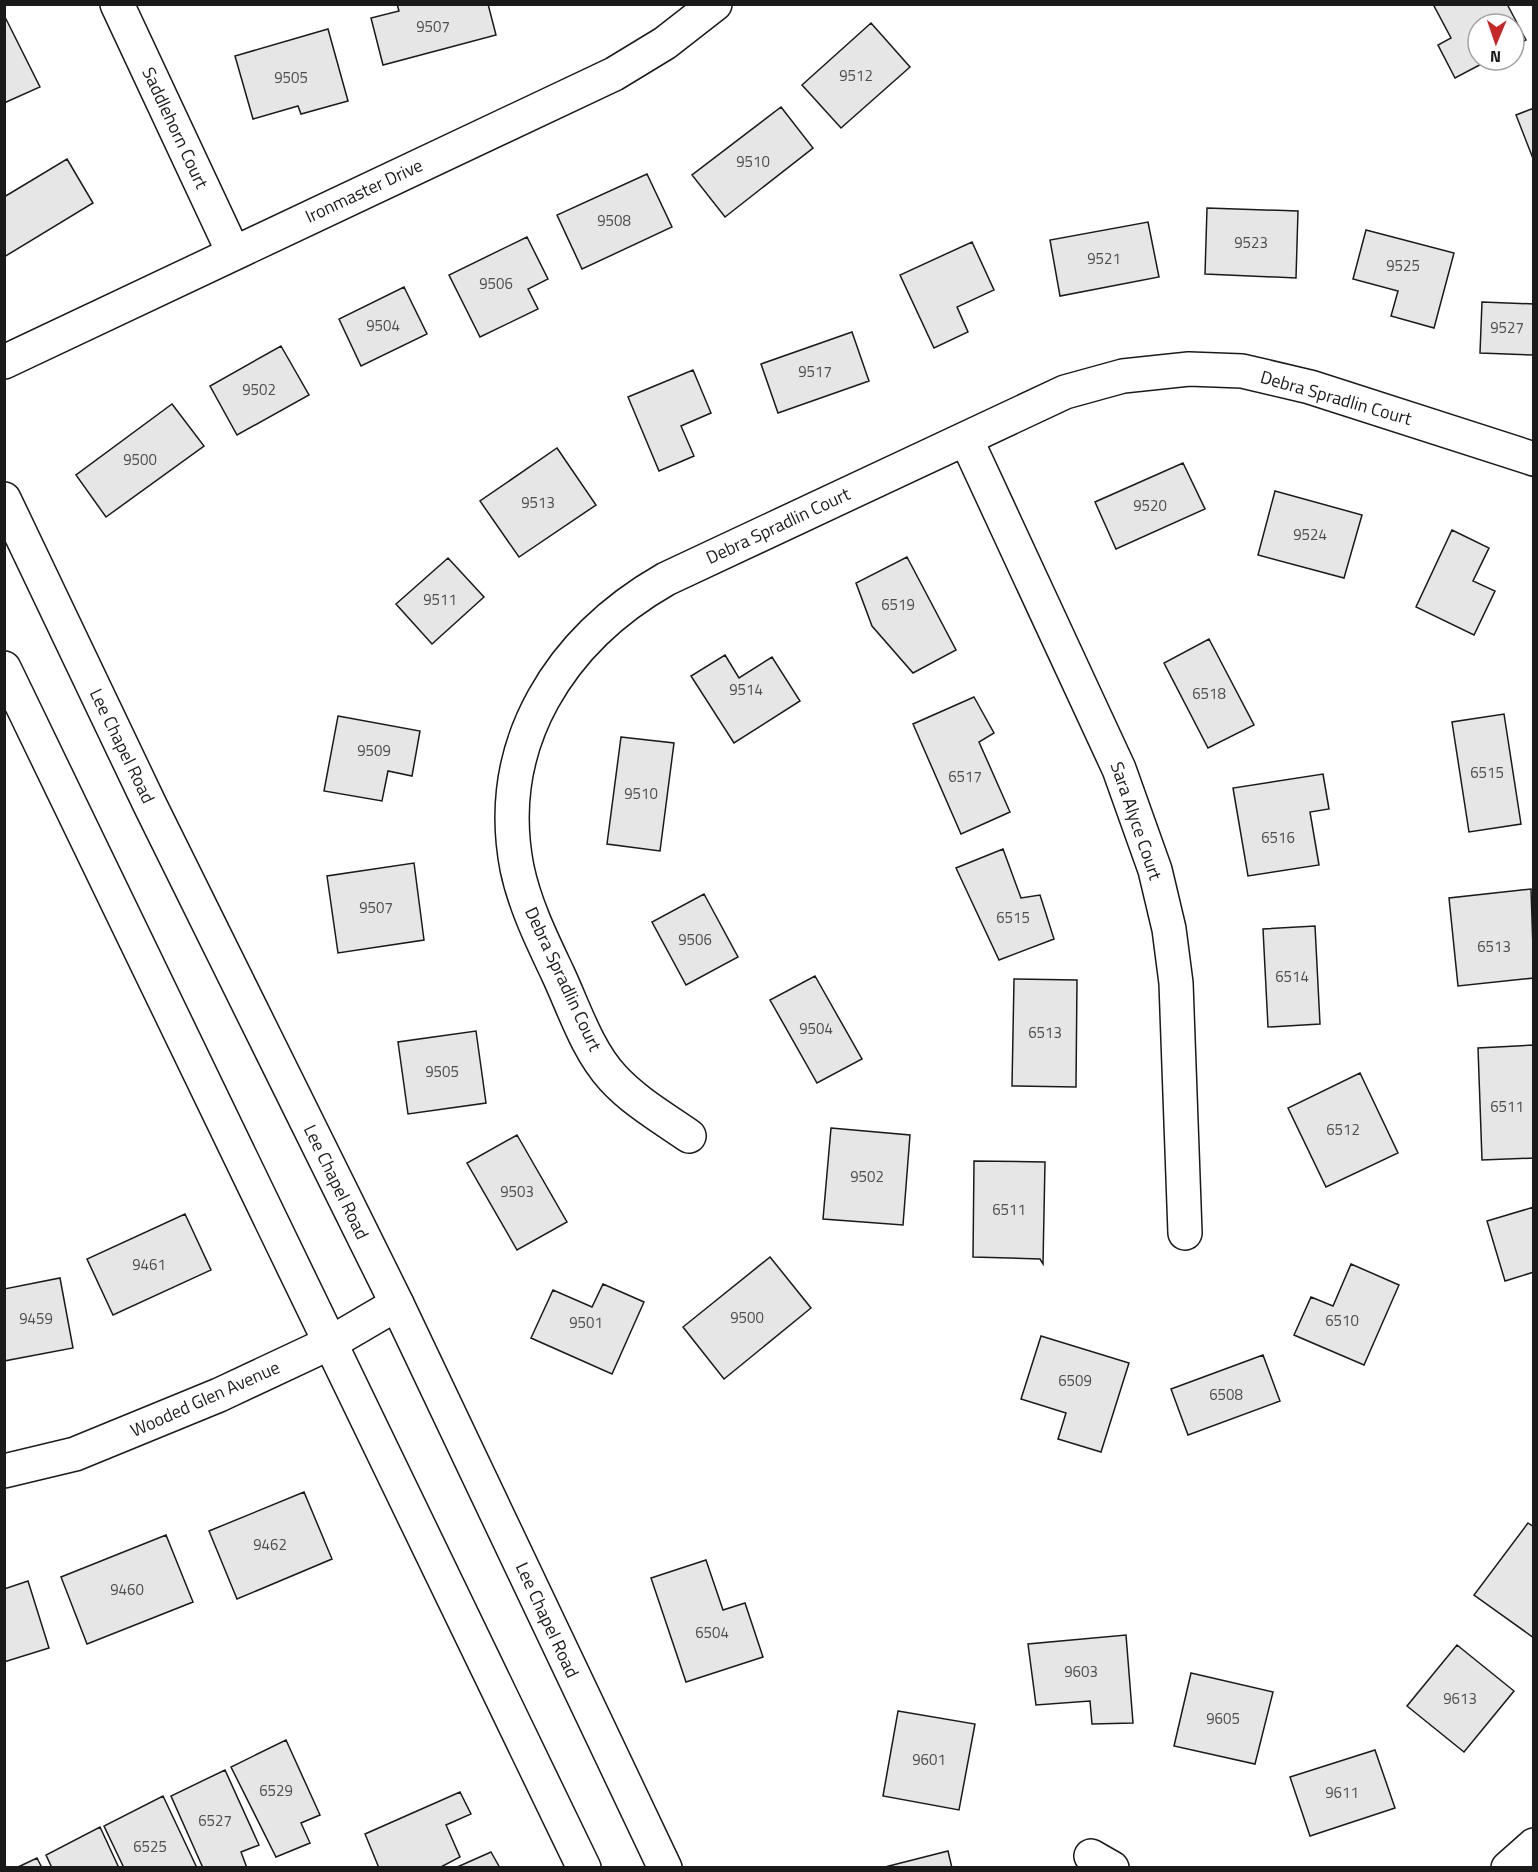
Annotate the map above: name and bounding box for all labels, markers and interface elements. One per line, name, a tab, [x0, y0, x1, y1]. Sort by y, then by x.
north arrow	[1466, 12, 1526, 72]
house number: 9507	[416, 15, 450, 38]
text: N	[1490, 45, 1501, 69]
street label: Saddlehorn Court	[135, 63, 216, 194]
house number: 9512	[839, 64, 873, 87]
house number: 9505	[274, 66, 308, 89]
house number: 9510	[736, 150, 770, 173]
street label: Ironmaster Drive	[301, 151, 427, 230]
house number: 9508	[597, 209, 631, 232]
house number: 9523	[1234, 231, 1268, 254]
house number: 9521	[1087, 247, 1121, 270]
house number: 9525	[1386, 254, 1420, 277]
house number: 9506	[479, 272, 513, 295]
house number: 9504	[366, 314, 400, 337]
house number: 9527	[1490, 316, 1524, 339]
house number: 9517	[798, 360, 832, 383]
street label: Debra Spradlin Court	[1257, 363, 1416, 432]
house number: 9502	[242, 378, 276, 401]
house number: 9500	[123, 448, 157, 471]
street label: Debra Spradlin Court	[701, 480, 855, 571]
house number: 9513	[521, 491, 555, 514]
house number: 9520	[1133, 494, 1167, 517]
house number: 9524	[1293, 523, 1327, 546]
house number: 9511	[423, 588, 457, 611]
house number: 6519	[881, 593, 915, 616]
house number: 9514	[729, 678, 763, 701]
house number: 6518	[1192, 682, 1226, 705]
street label: Lee Chapel Road	[83, 684, 162, 808]
house number: 9509	[357, 739, 391, 762]
street label: Sara Alyce Court	[1104, 758, 1170, 884]
house number: 6515	[1470, 761, 1504, 784]
house number: 6517	[948, 765, 982, 788]
house number: 9510	[624, 782, 658, 805]
house number: 6516	[1261, 826, 1295, 849]
house number: 9507	[359, 896, 393, 919]
street label: Debra Spradlin Court	[518, 902, 609, 1056]
house number: 6515	[996, 906, 1030, 929]
house number: 9506	[678, 928, 712, 951]
house number: 6513	[1477, 935, 1511, 958]
house number: 6514	[1275, 965, 1309, 988]
house number: 9504	[799, 1017, 833, 1040]
house number: 6513	[1028, 1021, 1062, 1044]
house number: 9505	[425, 1060, 459, 1083]
house number: 6511	[1490, 1095, 1524, 1118]
house number: 6512	[1326, 1118, 1360, 1141]
street label: Lee Chapel Road	[297, 1120, 376, 1244]
house number: 9502	[850, 1165, 884, 1188]
house number: 9503	[500, 1180, 534, 1203]
house number: 6511	[992, 1198, 1026, 1221]
house number: 9461	[132, 1253, 166, 1276]
house number: 9500	[730, 1306, 764, 1329]
house number: 9459	[19, 1307, 53, 1330]
house number: 6510	[1325, 1309, 1359, 1332]
house number: 9501	[569, 1311, 603, 1334]
street label: Wooded Glen Avenue	[126, 1353, 284, 1444]
house number: 6509	[1058, 1369, 1092, 1392]
house number: 6508	[1209, 1383, 1243, 1406]
house number: 9462	[253, 1533, 287, 1556]
street label: Lee Chapel Road	[509, 1558, 586, 1682]
house number: 9460	[110, 1578, 144, 1601]
house number: 6504	[695, 1621, 729, 1644]
house number: 9603	[1064, 1660, 1098, 1683]
house number: 9613	[1443, 1687, 1477, 1710]
house number: 9605	[1206, 1707, 1240, 1730]
house number: 9601	[912, 1748, 946, 1771]
house number: 6529	[259, 1779, 293, 1802]
house number: 9611	[1325, 1781, 1359, 1804]
house number: 6527	[198, 1809, 232, 1832]
house number: 6525	[133, 1835, 167, 1858]

